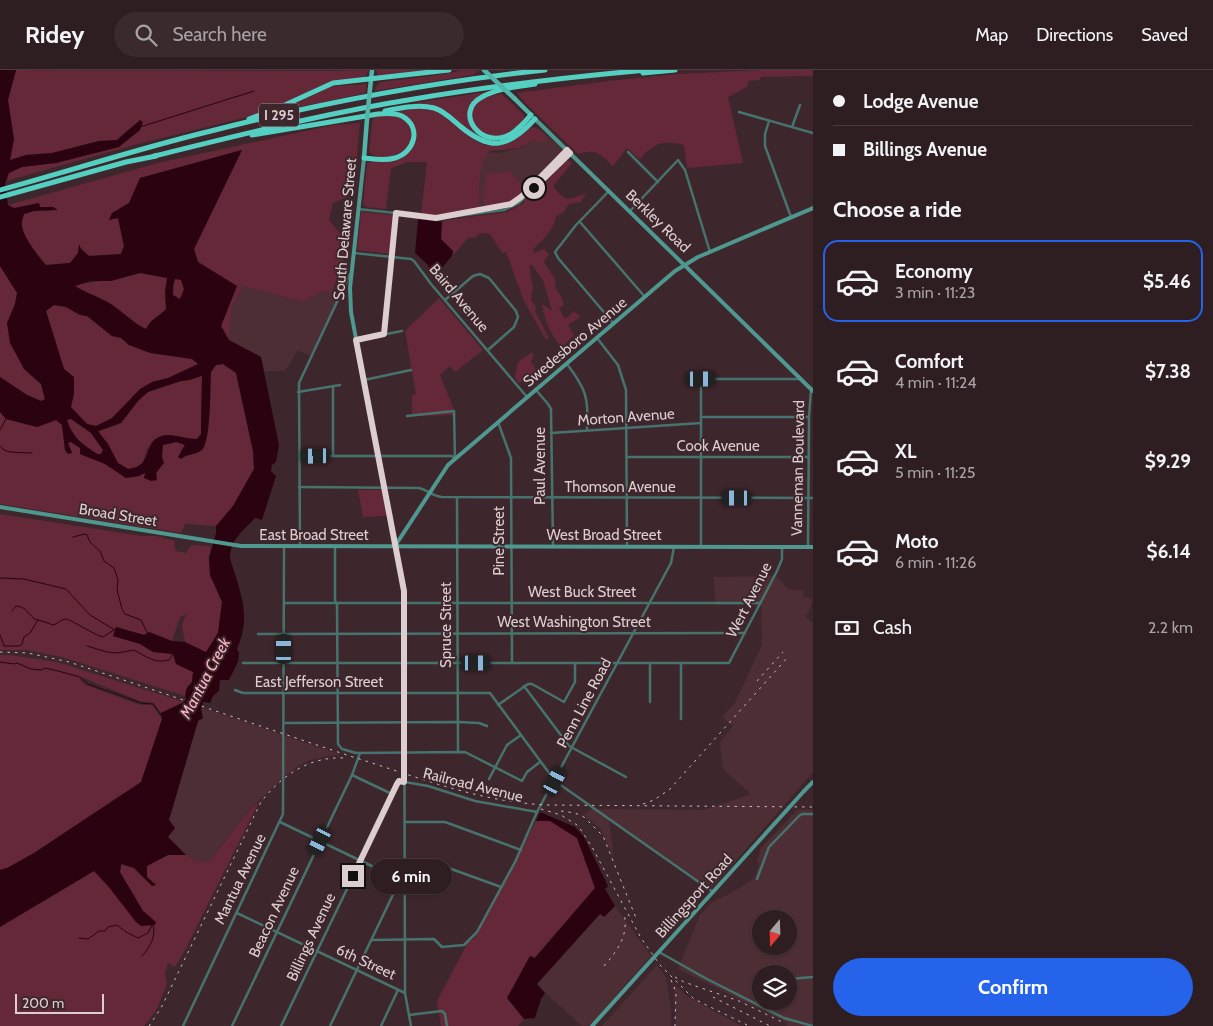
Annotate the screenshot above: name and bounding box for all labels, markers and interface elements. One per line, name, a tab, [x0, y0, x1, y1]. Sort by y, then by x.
search box	[114, 12, 464, 57]
text: Ridey	[25, 20, 84, 49]
icon: search	[132, 21, 160, 49]
text: Search here	[172, 23, 267, 46]
text: Map	[975, 24, 1008, 46]
text: Directions	[1036, 24, 1113, 46]
text: Saved	[1141, 24, 1188, 46]
text: Lodge Avenue	[863, 90, 979, 113]
road number: I 295	[259, 104, 299, 126]
text: Billings Avenue	[863, 138, 987, 161]
street label: South Delaware Street	[330, 157, 360, 301]
route start	[523, 177, 545, 199]
street label: Berkley Road	[622, 186, 694, 256]
text: Choose a ride	[833, 196, 962, 223]
icon: car	[835, 259, 880, 304]
street label: Baird Avenue	[425, 260, 493, 336]
text: Economy	[895, 260, 973, 283]
text: $5.46	[1143, 270, 1191, 293]
text: 3 min · 11:23	[895, 283, 975, 302]
street label: Swedesboro Avenue	[520, 293, 631, 391]
icon: car	[835, 349, 880, 394]
text: Comfort	[895, 350, 964, 373]
text: $7.38	[1145, 360, 1191, 383]
car	[686, 372, 716, 387]
text: 4 min · 11:24	[895, 373, 977, 392]
street label: Vanneman Boulevard	[788, 400, 808, 536]
street label: Morton Avenue	[577, 405, 676, 429]
street label: Paul Avenue	[531, 427, 549, 505]
street label: Cook Avenue	[676, 437, 760, 455]
icon: car	[835, 439, 880, 484]
text: XL	[895, 440, 916, 463]
car	[300, 448, 331, 464]
text: $9.29	[1145, 450, 1191, 473]
text: 5 min · 11:25	[895, 463, 975, 482]
street label: Thomson Avenue	[564, 478, 676, 496]
car	[722, 491, 752, 506]
street label: Broad Street	[78, 500, 158, 530]
street label: Pine Street	[490, 506, 508, 576]
street label: East Broad Street	[259, 526, 369, 544]
street label: West Broad Street	[546, 526, 662, 544]
icon: car	[835, 529, 880, 574]
text: Moto	[895, 530, 939, 553]
text: $6.14	[1147, 540, 1191, 563]
text: 6 min · 11:26	[895, 553, 976, 572]
street label: Wert Avenue	[722, 559, 776, 641]
street label: Spruce Street	[437, 582, 455, 668]
street label: West Buck Street	[528, 583, 636, 601]
street label: West Washington Street	[497, 613, 651, 631]
icon: cash	[833, 614, 861, 642]
text: Cash	[873, 616, 912, 639]
text: 2.2 km	[1148, 618, 1193, 637]
water label: Mantua Creek	[175, 633, 235, 722]
car	[276, 634, 291, 664]
street label: Penn Line Road	[553, 655, 615, 751]
car	[461, 656, 491, 671]
street label: East Jefferson Street	[255, 673, 383, 691]
street label: Railroad Avenue	[421, 764, 525, 806]
car	[541, 764, 568, 798]
car	[306, 824, 333, 858]
street label: Mantua Avenue	[210, 830, 270, 927]
street label: Billingsport Road	[652, 850, 736, 942]
callout: 6 min	[370, 858, 453, 894]
street label: Beacon Avenue	[245, 863, 303, 960]
route end	[342, 865, 364, 887]
text: 6 min	[391, 867, 431, 886]
street label: Billings Avenue	[283, 890, 339, 984]
north arrow	[752, 910, 798, 955]
map controls	[752, 910, 797, 1010]
street label: 6th Street	[333, 940, 399, 984]
button: Confirm	[833, 958, 1193, 1016]
button: layers	[752, 965, 797, 1010]
scale bar	[15, 991, 104, 1014]
text: 200 m	[22, 994, 64, 1012]

